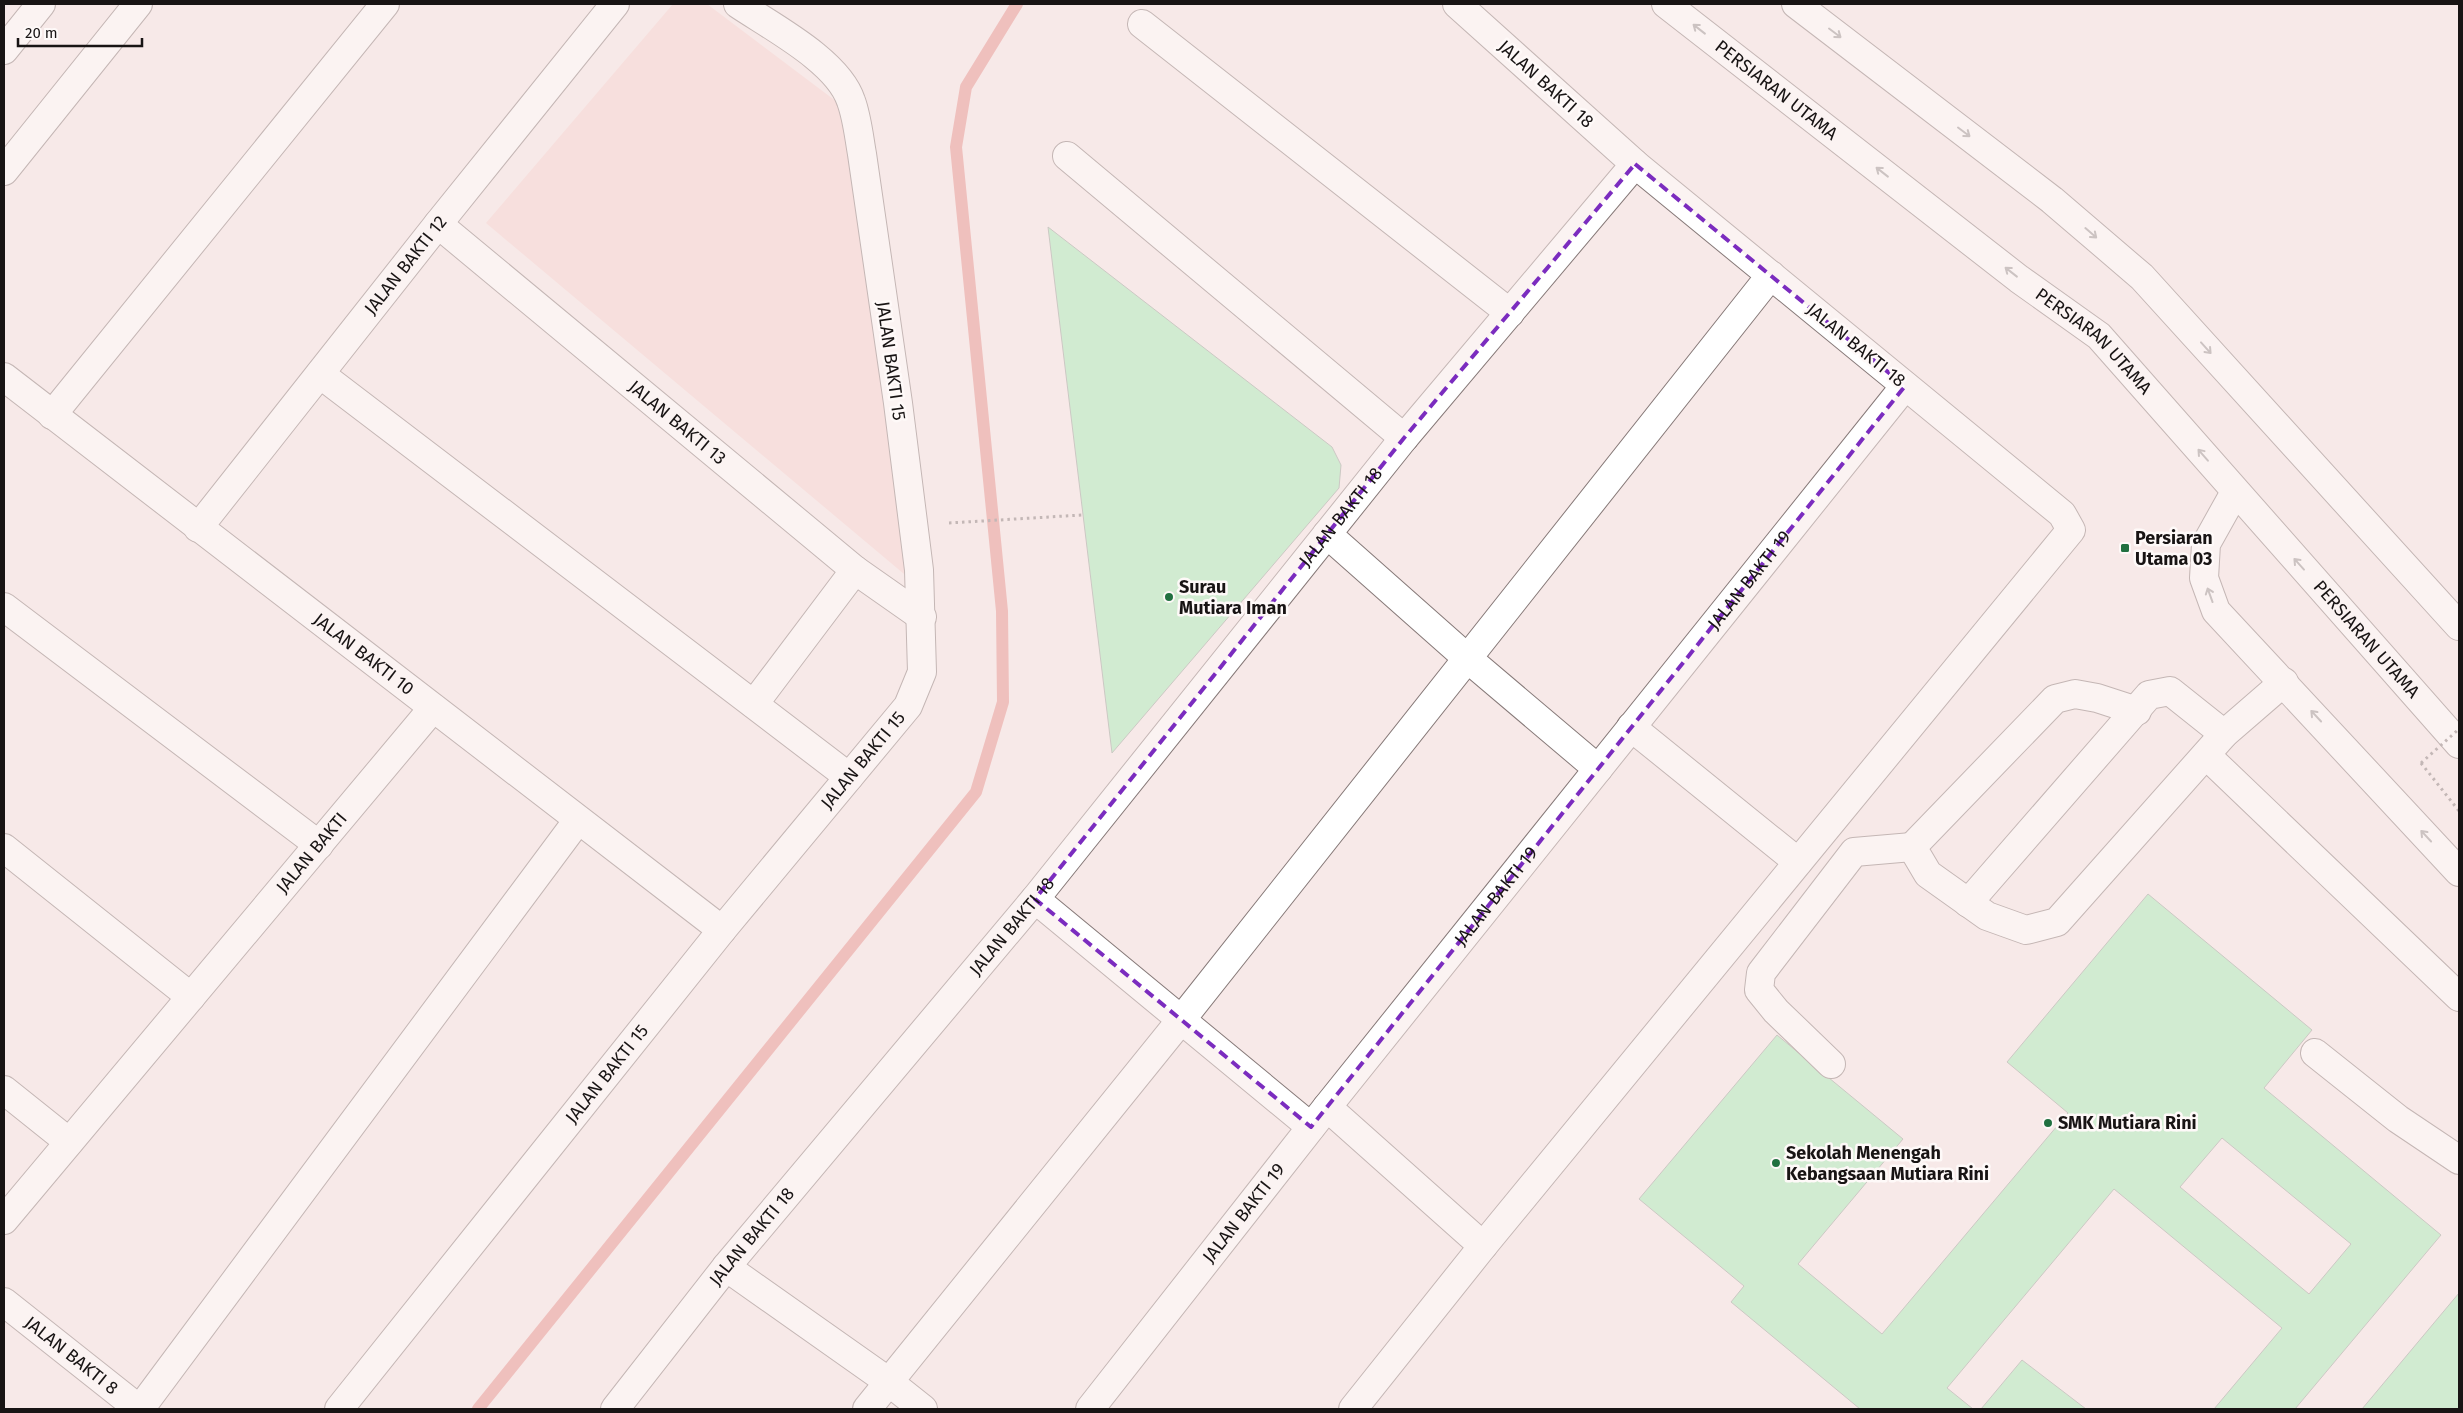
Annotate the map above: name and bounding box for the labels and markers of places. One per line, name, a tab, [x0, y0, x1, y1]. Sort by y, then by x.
place label: Persiaran Utama 03	[2135, 527, 2213, 570]
marker: Persiaran Utama 03	[2119, 542, 2131, 554]
place label: Surau Mutiara Iman	[1179, 576, 1287, 619]
marker: Surau Mutiara Iman	[1163, 591, 1175, 603]
place label: SMK Mutiara Rini	[2058, 1112, 2197, 1134]
marker: SMK Mutiara Rini	[2042, 1117, 2054, 1129]
place label: Sekolah Menengah Kebangsaan Mutiara Rini	[1786, 1142, 1989, 1185]
marker: Sekolah Menengah Kebangsaan Mutiara Rini	[1770, 1157, 1782, 1169]

